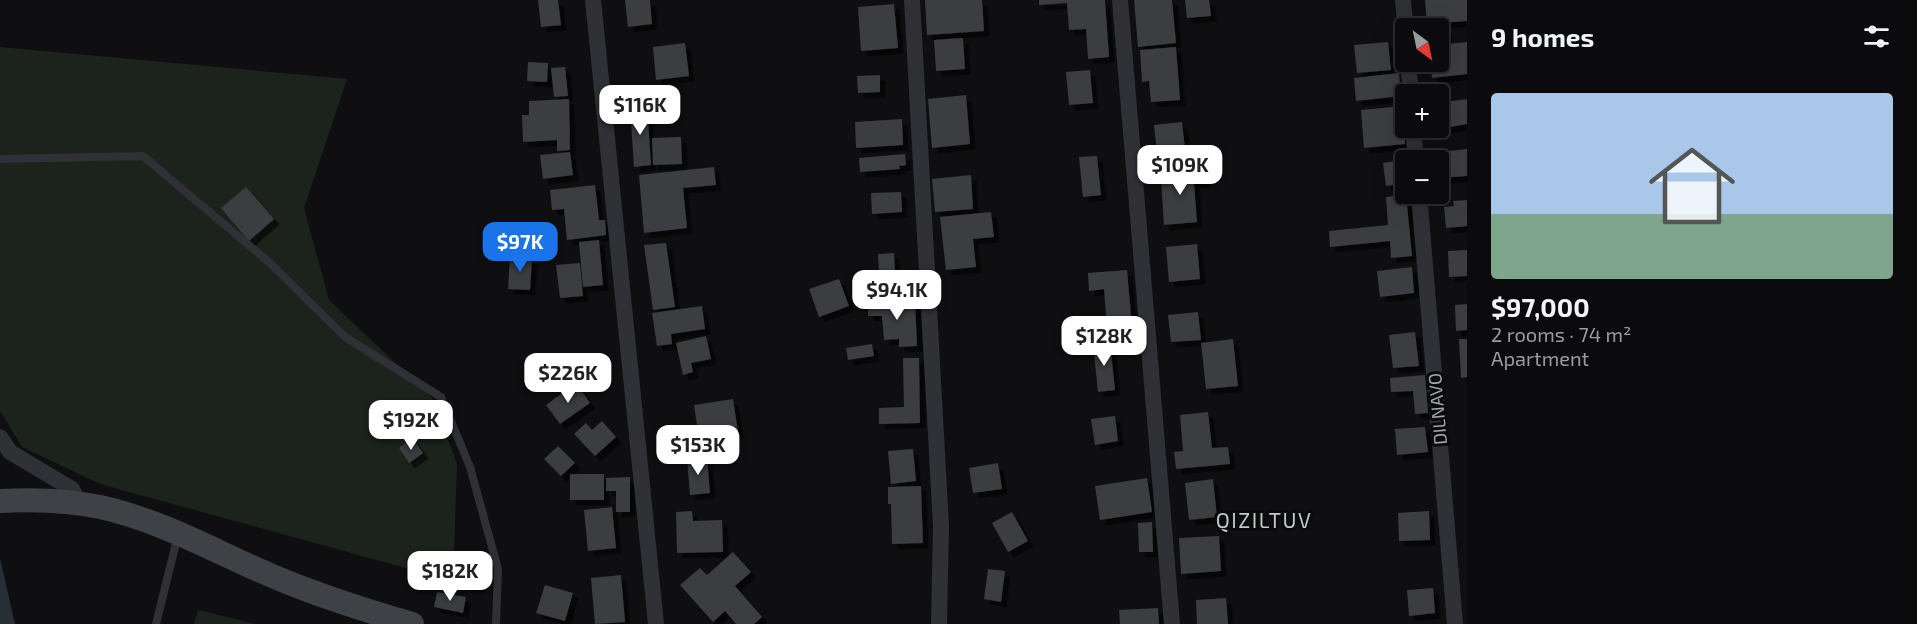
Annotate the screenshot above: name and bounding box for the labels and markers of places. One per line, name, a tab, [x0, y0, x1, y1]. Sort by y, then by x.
pin: $116K	[598, 85, 682, 136]
pin: $109K	[1138, 145, 1222, 196]
pin: $97K	[484, 222, 556, 273]
pin: $94.1K	[848, 270, 946, 321]
pin: $128K	[1062, 316, 1146, 367]
pin: $226K	[526, 353, 610, 404]
pin: $192K	[369, 400, 453, 451]
pin: $153K	[656, 425, 740, 476]
pin: $182K	[408, 551, 492, 602]

